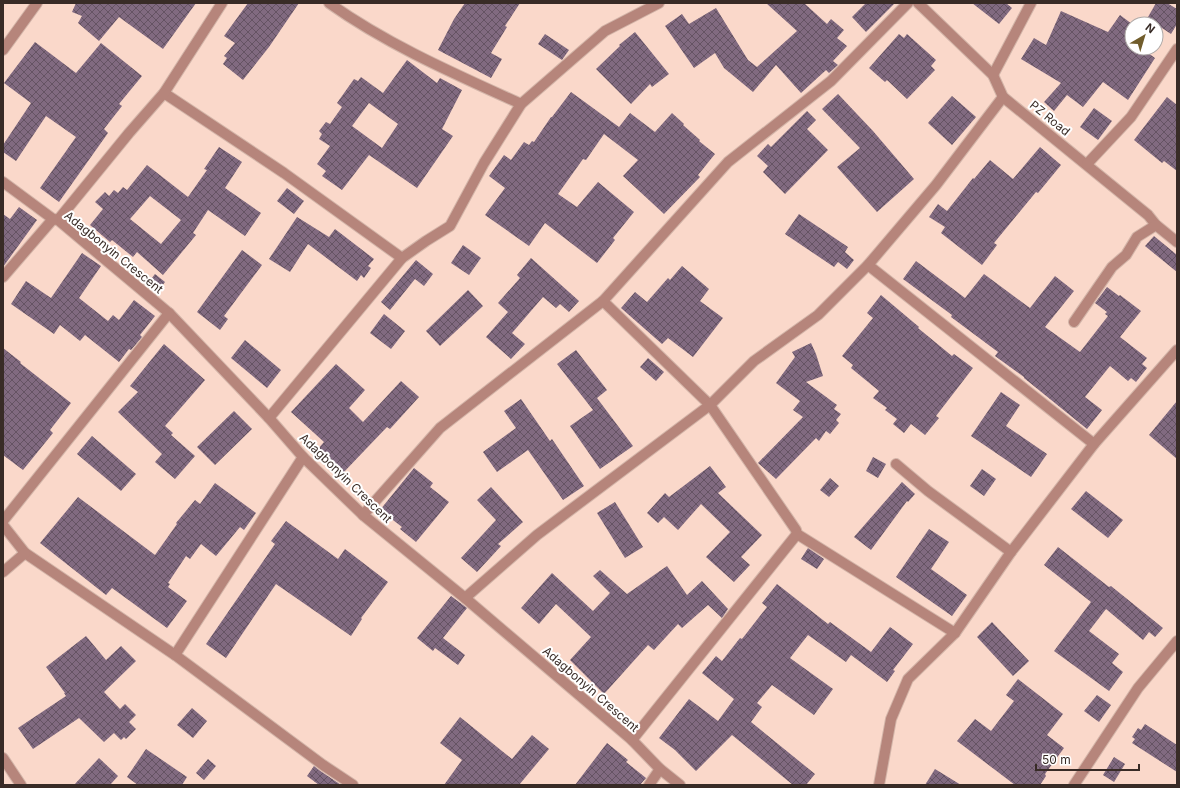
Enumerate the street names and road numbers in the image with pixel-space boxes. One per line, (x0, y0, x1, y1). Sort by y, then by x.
street label: PZ Road (1027, 97, 1073, 139)
street label: Adagbonyin Crescent (62, 208, 166, 296)
street label: Adagbonyin Crescent (297, 430, 395, 526)
street label: Adagbonyin Crescent (540, 643, 642, 735)

